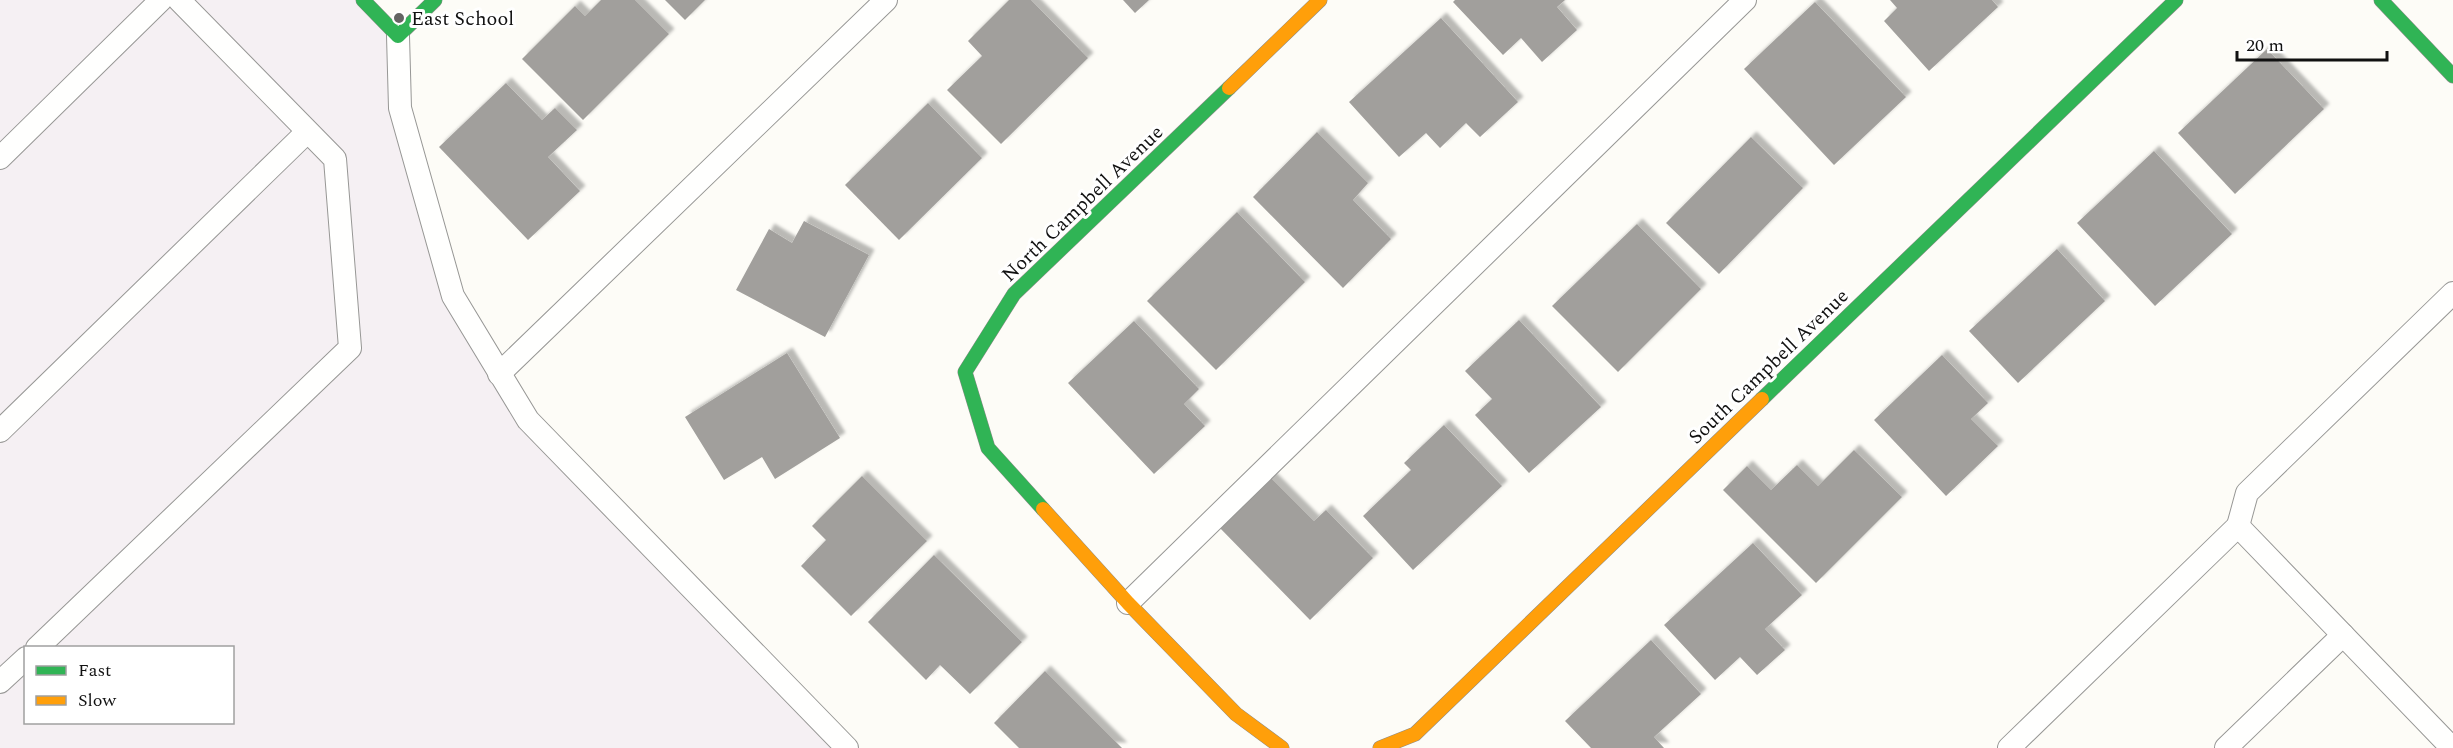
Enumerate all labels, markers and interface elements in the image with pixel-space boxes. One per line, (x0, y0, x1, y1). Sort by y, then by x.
place label: East School (411, 4, 514, 34)
marker: East School (392, 11, 406, 25)
scale bar (2237, 24, 2387, 62)
text: 20 m (2246, 32, 2284, 59)
street label: North Campbell Avenue (995, 118, 1170, 289)
street label: South Campbell Avenue (1682, 282, 1856, 452)
legend (24, 646, 234, 724)
text: Fast (78, 657, 111, 684)
text: Slow (78, 687, 117, 714)

